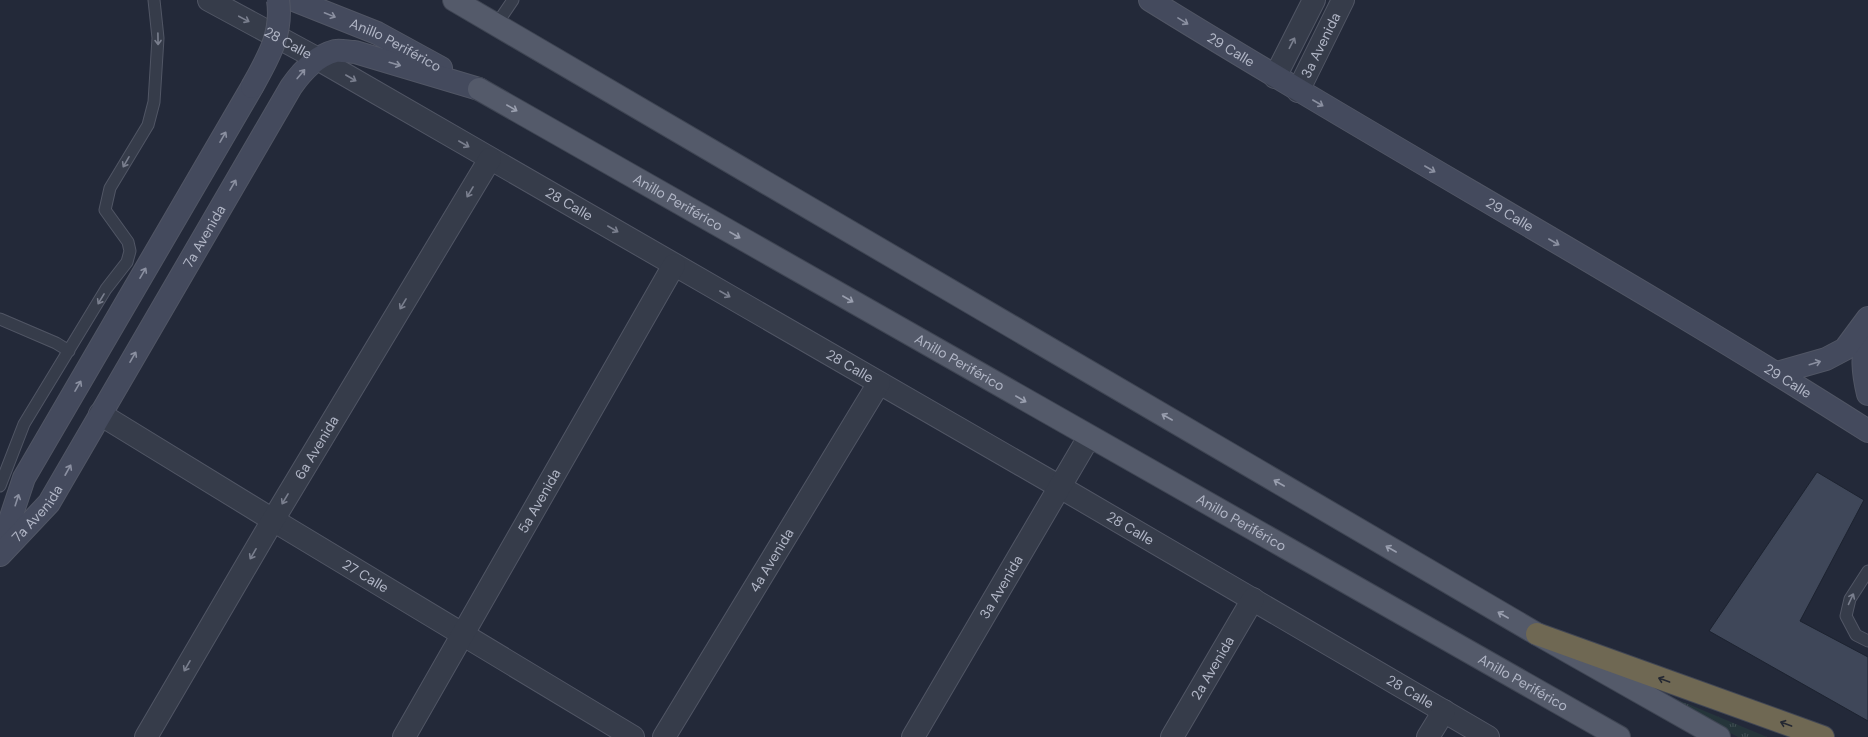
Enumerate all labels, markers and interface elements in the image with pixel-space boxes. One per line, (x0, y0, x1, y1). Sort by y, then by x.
street label: 3a Avenida (1297, 9, 1344, 81)
one-way arrow (324, 11, 336, 19)
street label: Anillo Periférico (347, 14, 444, 75)
one-way arrow (238, 15, 250, 23)
one-way arrow (1177, 17, 1189, 25)
street label: 28 Calle (261, 23, 315, 63)
street label: 29 Calle (1204, 28, 1258, 71)
one-way arrow (154, 32, 161, 45)
one-way arrow (1289, 37, 1296, 49)
one-way arrow (388, 61, 401, 68)
one-way arrow (296, 69, 305, 79)
one-way arrow (345, 75, 357, 83)
one-way arrow (1312, 99, 1324, 107)
one-way arrow (506, 105, 518, 113)
one-way arrow (220, 131, 228, 143)
one-way arrow (458, 140, 470, 148)
one-way arrow (121, 156, 129, 168)
one-way arrow (1424, 165, 1436, 173)
street label: Anillo Periférico (630, 169, 726, 235)
one-way arrow (230, 179, 238, 191)
street label: 28 Calle (542, 183, 596, 225)
one-way arrow (465, 186, 473, 198)
street label: 29 Calle (1483, 193, 1537, 236)
street label: 7a Avenida (179, 202, 229, 271)
one-way arrow (607, 226, 619, 234)
one-way arrow (729, 232, 741, 239)
one-way arrow (1548, 238, 1560, 246)
one-way arrow (140, 267, 148, 279)
one-way arrow (719, 291, 731, 299)
one-way arrow (96, 293, 104, 305)
one-way arrow (842, 296, 854, 304)
one-way arrow (398, 298, 406, 310)
street label: Anillo Periférico (912, 330, 1008, 395)
street label: 28 Calle (823, 345, 877, 387)
one-way arrow (129, 352, 137, 364)
street label: 29 Calle (1761, 359, 1815, 402)
one-way arrow (1808, 359, 1821, 366)
one-way arrow (74, 380, 82, 392)
one-way arrow (1015, 395, 1027, 403)
street label: 6a Avenida (290, 412, 343, 483)
one-way arrow (1161, 413, 1173, 421)
one-way arrow (64, 464, 72, 476)
street label: 5a Avenida (514, 465, 565, 536)
one-way arrow (1273, 479, 1285, 487)
street label: 7a Avenida (8, 482, 67, 546)
street label: Anillo Periférico (1193, 490, 1290, 555)
one-way arrow (281, 493, 289, 505)
one-way arrow (13, 494, 21, 506)
street label: 28 Calle (1103, 507, 1157, 549)
street label: 4a Avenida (745, 525, 798, 595)
one-way arrow (1385, 544, 1397, 552)
one-way arrow (249, 548, 257, 559)
street label: 3a Avenida (975, 552, 1027, 622)
street label: 27 Calle (339, 555, 392, 597)
one-way arrow (1848, 593, 1855, 605)
one-way arrow (1497, 610, 1509, 618)
street label: 2a Avenida (1187, 633, 1238, 703)
street label: Anillo Periférico (1475, 650, 1571, 715)
one-way arrow (183, 660, 191, 672)
street label: 28 Calle (1383, 671, 1437, 712)
one-way arrow (1658, 675, 1670, 683)
one-way arrow (1781, 719, 1793, 727)

